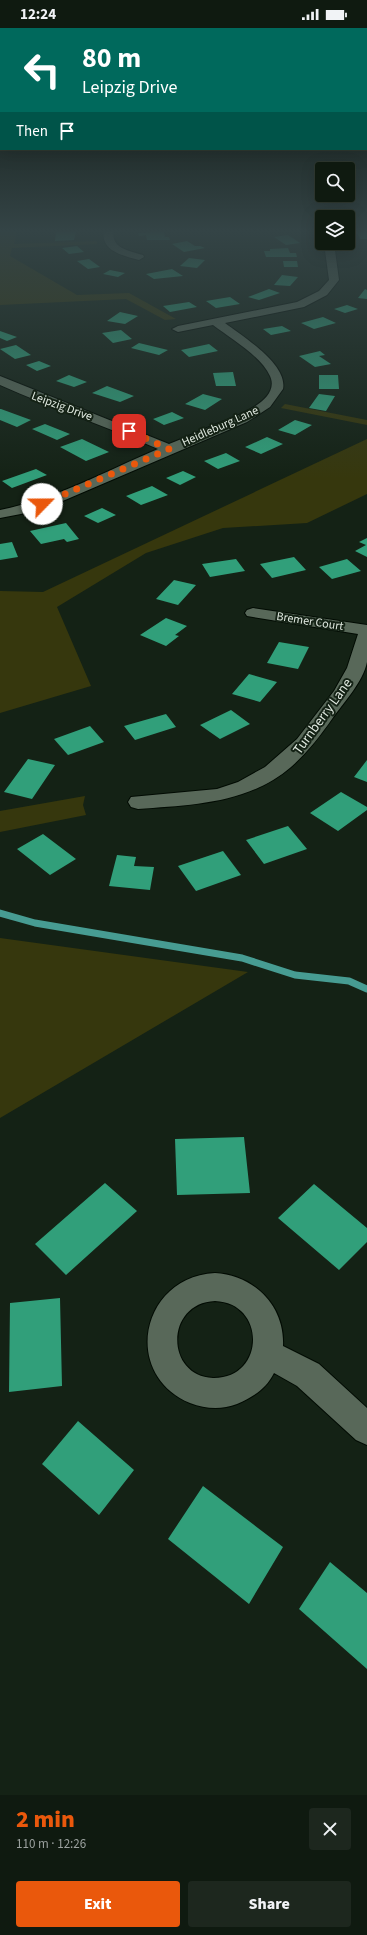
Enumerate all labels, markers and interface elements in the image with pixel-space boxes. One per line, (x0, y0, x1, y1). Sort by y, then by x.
text: 12:24 (20, 4, 56, 25)
text: 80 m (82, 38, 141, 78)
icon: left (16, 44, 68, 96)
text: Leipzig Drive (82, 75, 178, 100)
icon: arrive (56, 120, 78, 142)
text: Then (16, 121, 48, 142)
map controls (315, 162, 355, 250)
button: search (315, 162, 355, 202)
button: layers (315, 210, 355, 250)
street label: Leipzig Drive (29, 388, 95, 425)
street label: Heidleburg Lane (179, 402, 261, 451)
pin (112, 414, 146, 448)
icon: arrive (118, 420, 140, 442)
position arrow (21, 483, 63, 525)
street label: Bremer Court (275, 608, 345, 635)
street label: Turnberry Lane (288, 674, 357, 759)
text: 2 min (16, 1802, 75, 1837)
button: close (309, 1808, 351, 1850)
text: 110 m · 12:26 (16, 1835, 86, 1853)
button: Exit (16, 1881, 180, 1927)
button: Share (188, 1881, 351, 1927)

